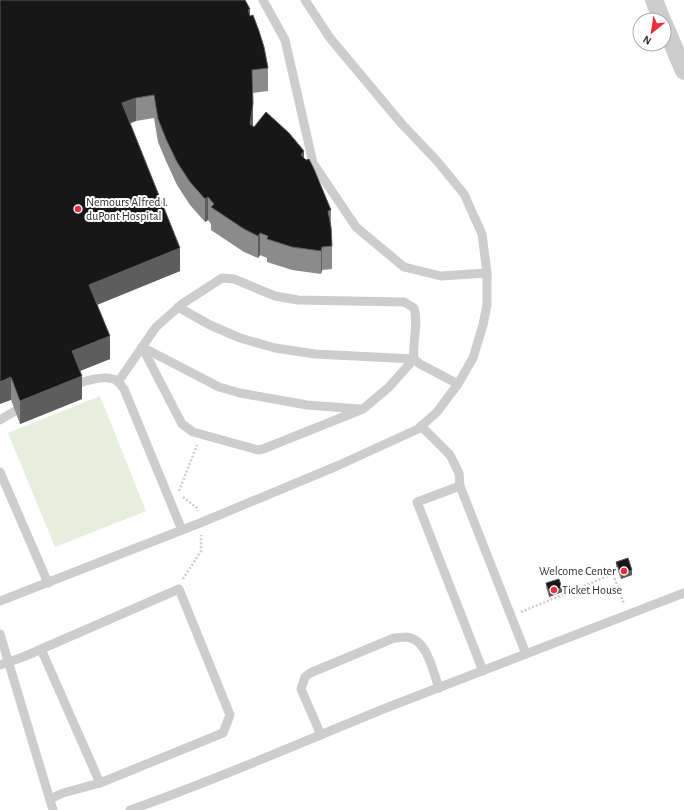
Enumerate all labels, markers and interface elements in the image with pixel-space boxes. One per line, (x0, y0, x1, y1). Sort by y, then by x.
north arrow (632, 12, 672, 52)
text: N (641, 34, 653, 47)
place label: Nemours Alfred I. duPont Hospital (86, 196, 168, 222)
marker: Nemours Alfred I. duPont Hospital (73, 204, 83, 214)
place label: Welcome Center (539, 565, 616, 577)
marker: Welcome Center (619, 566, 629, 576)
place label: Ticket House (562, 584, 622, 596)
marker: Ticket House (549, 585, 559, 595)

